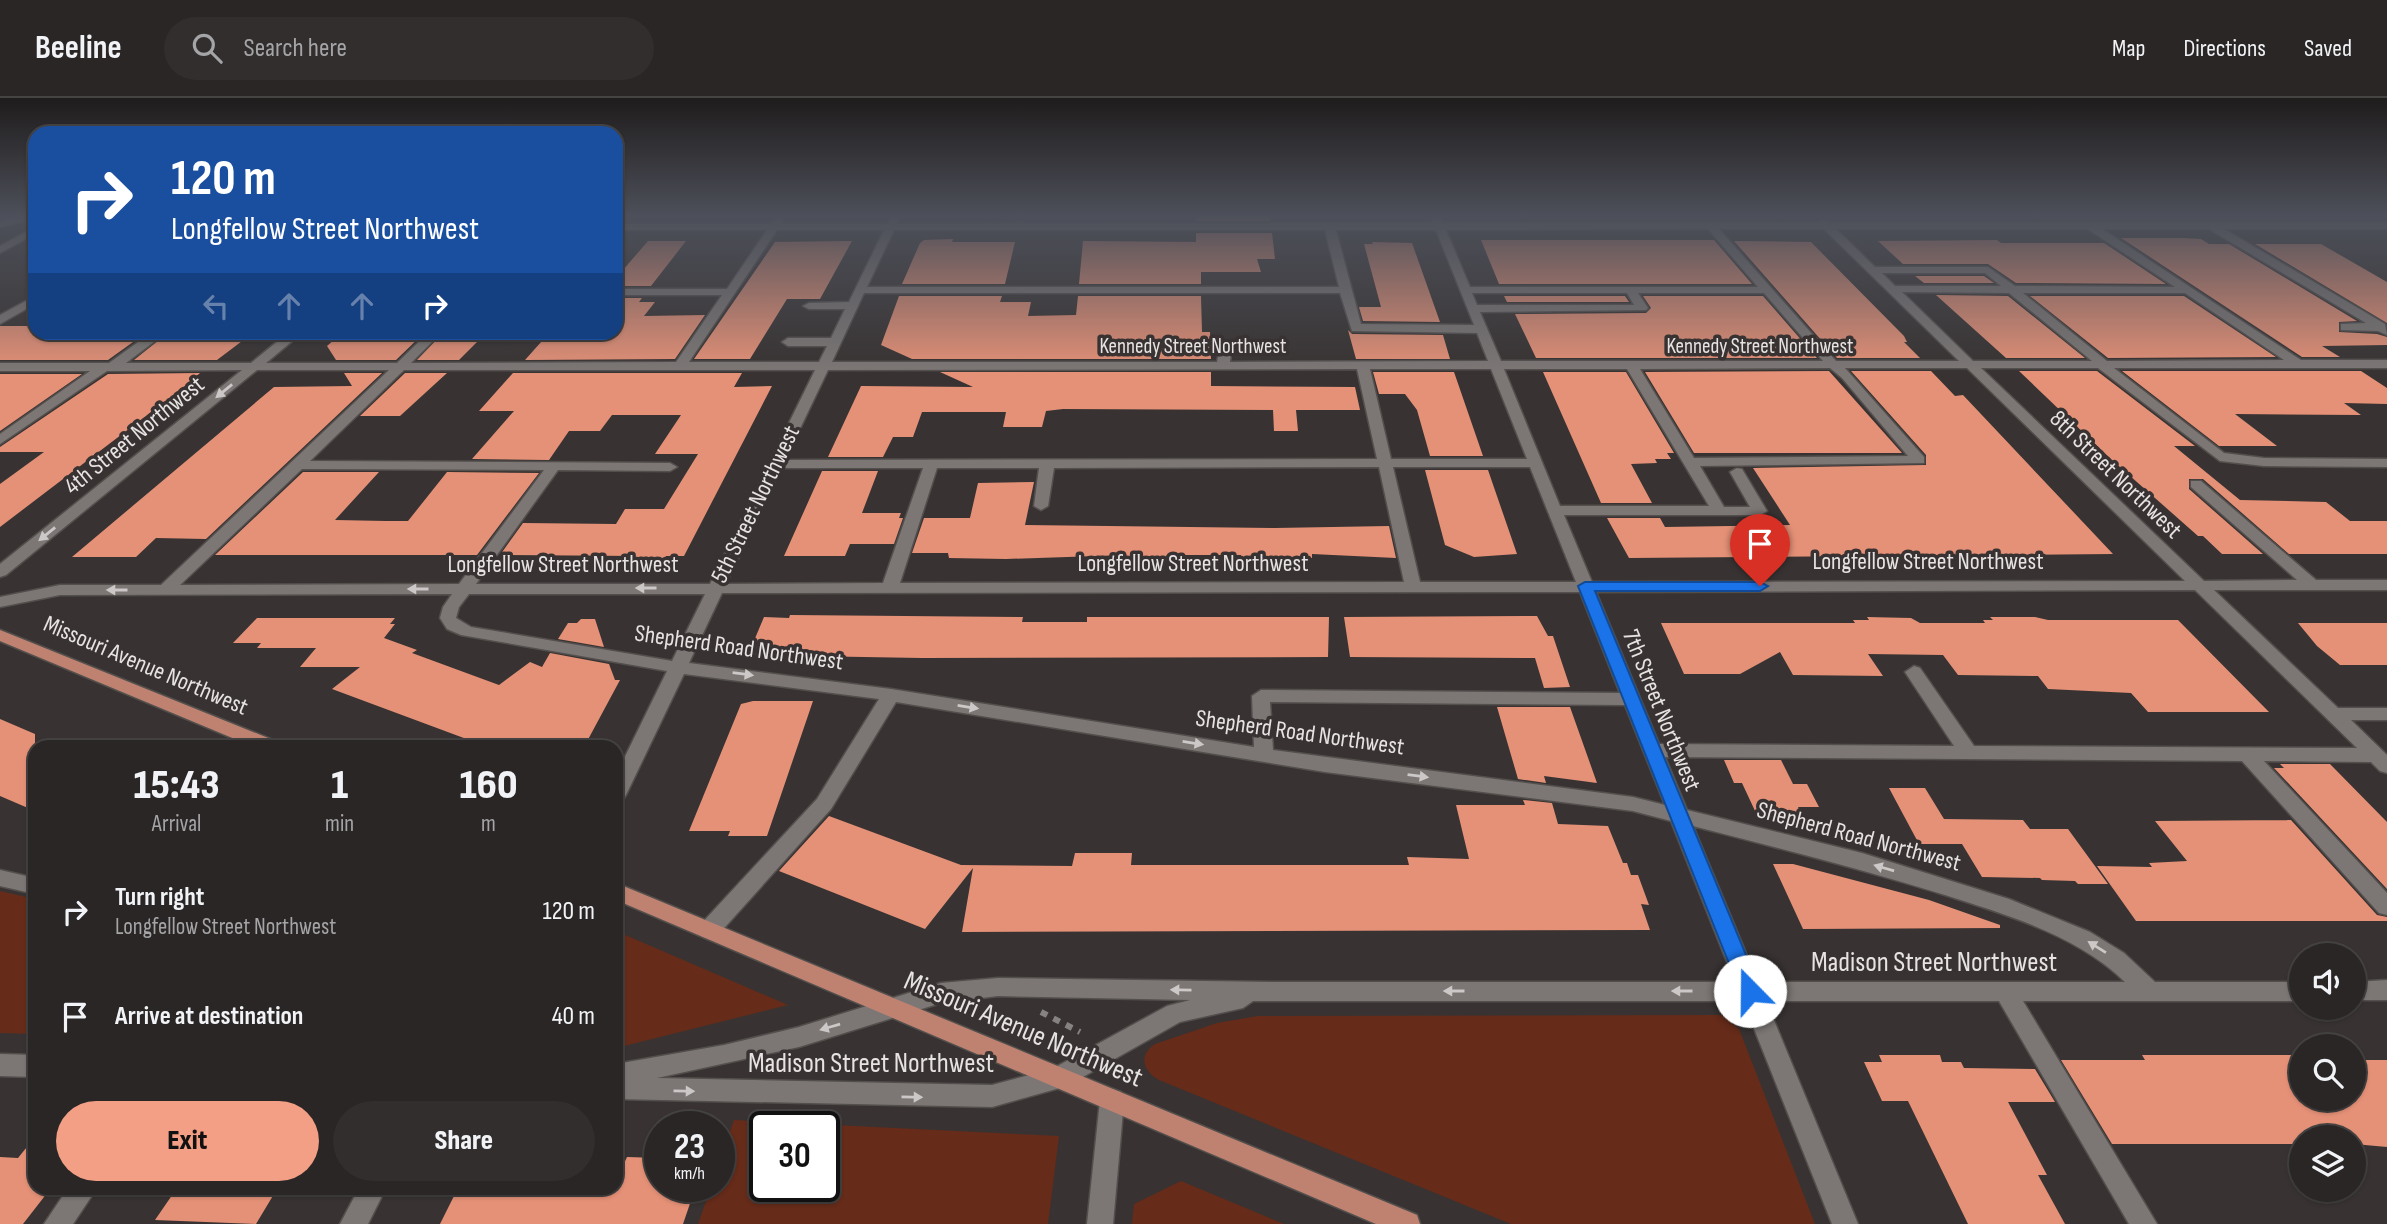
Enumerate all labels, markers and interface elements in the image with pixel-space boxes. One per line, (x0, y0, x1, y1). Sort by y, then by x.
search box (164, 17, 654, 80)
text: Beeline (35, 28, 122, 68)
icon: search (188, 29, 226, 67)
text: Search here (244, 33, 347, 64)
text: Map (2112, 34, 2145, 63)
text: Directions (2183, 34, 2266, 63)
text: Saved (2304, 34, 2352, 63)
text: 120 m (171, 150, 276, 209)
icon: right (56, 154, 147, 245)
text: Longfellow Street Northwest (171, 210, 479, 249)
icon: left (197, 287, 235, 325)
icon: ahead (270, 287, 308, 325)
icon: ahead (343, 287, 381, 325)
icon: right (416, 287, 454, 325)
street label: Kennedy Street Northwest (1099, 334, 1287, 359)
street label: Kennedy Street Northwest (1666, 334, 1854, 359)
street label: 4th Street Northwest (58, 370, 210, 501)
one-way arrow (216, 383, 234, 398)
street label: 8th Street Northwest (2044, 404, 2188, 545)
street label: 5th Street Northwest (705, 421, 806, 588)
pin (1730, 514, 1790, 586)
icon: arrive (1741, 525, 1779, 563)
one-way arrow (39, 526, 57, 541)
street label: Longfellow Street Northwest (1813, 547, 2043, 576)
street label: Longfellow Street Northwest (1078, 549, 1308, 578)
street label: Longfellow Street Northwest (448, 550, 678, 579)
one-way arrow (635, 582, 657, 594)
one-way arrow (407, 583, 429, 595)
one-way arrow (106, 584, 128, 595)
street label: Missouri Avenue Northwest (39, 609, 252, 722)
street label: Shepherd Road Northwest (633, 619, 845, 676)
street label: 7th Street Northwest (1616, 625, 1707, 795)
one-way arrow (732, 669, 754, 680)
one-way arrow (957, 702, 979, 713)
street label: Shepherd Road Northwest (1194, 704, 1406, 761)
one-way arrow (1182, 738, 1204, 749)
text: 15:43 (133, 760, 220, 811)
text: 1 (331, 760, 348, 811)
text: 160 (459, 760, 518, 811)
one-way arrow (1407, 771, 1429, 782)
street label: Shepherd Road Northwest (1754, 795, 1964, 878)
text: Arrival (152, 810, 201, 838)
text: min (325, 810, 354, 838)
text: m (481, 810, 496, 838)
one-way arrow (1873, 862, 1894, 872)
text: Turn right (115, 882, 204, 913)
icon: right (56, 893, 94, 931)
text: 120 m (542, 896, 595, 927)
text: Longfellow Street Northwest (115, 913, 336, 941)
one-way arrow (2087, 941, 2106, 954)
map controls (2289, 943, 2366, 1202)
button: sound (2289, 943, 2366, 1020)
street label: Madison Street Northwest (1811, 946, 2057, 979)
position arrow (1713, 954, 1787, 1028)
street label: Missouri Avenue Northwest (899, 964, 1148, 1095)
one-way arrow (1169, 984, 1191, 996)
one-way arrow (1443, 985, 1465, 997)
one-way arrow (1671, 985, 1693, 997)
icon: arrive (56, 998, 94, 1036)
text: Arrive at destination (115, 1001, 303, 1032)
text: 40 m (552, 1001, 595, 1032)
one-way arrow (820, 1023, 841, 1033)
button: search (2289, 1034, 2366, 1111)
street label: Madison Street Northwest (748, 1047, 994, 1080)
one-way arrow (673, 1085, 695, 1097)
one-way arrow (901, 1091, 923, 1102)
button: Exit (56, 1101, 319, 1181)
button: Share (333, 1101, 595, 1181)
speed limit sign: 30 (749, 1111, 840, 1202)
button: layers (2289, 1125, 2366, 1202)
text: 23 (674, 1126, 705, 1169)
text: km/h (674, 1163, 705, 1184)

